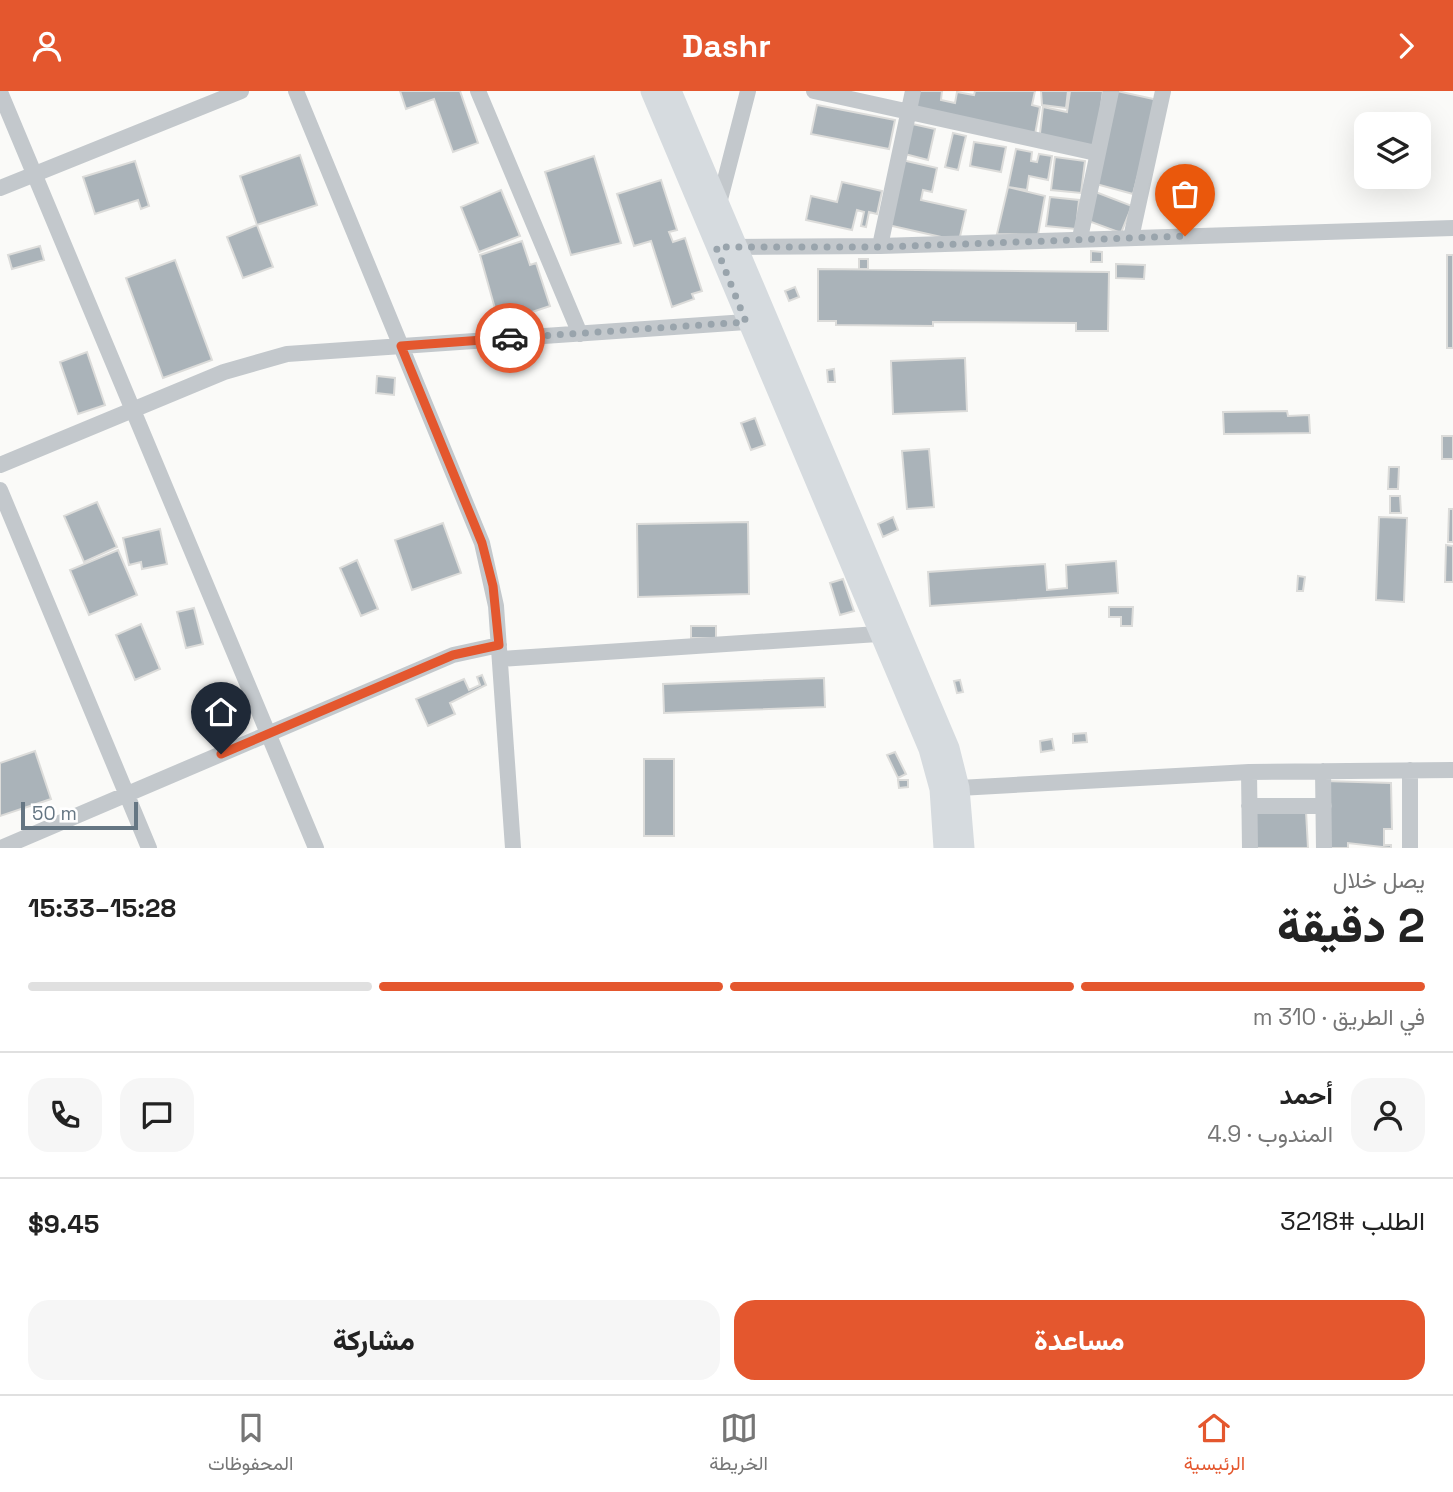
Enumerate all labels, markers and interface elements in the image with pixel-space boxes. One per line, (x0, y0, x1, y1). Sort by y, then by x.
text: Dashr (682, 26, 771, 66)
icon: person (28, 27, 66, 65)
icon: forward (1387, 27, 1425, 65)
map controls (1354, 112, 1431, 189)
button: layers (1354, 112, 1431, 189)
pin (1155, 164, 1215, 236)
icon: bag (1166, 175, 1204, 213)
courier (475, 303, 545, 373)
icon: car (491, 319, 529, 357)
pin (191, 682, 251, 754)
icon: home (202, 693, 240, 731)
scale bar (21, 799, 138, 831)
text: 50 m (32, 801, 77, 826)
text: يصل خلال (1333, 865, 1425, 895)
text: 15:28–15:33 (28, 891, 176, 925)
text: 2 دقيقة (1277, 897, 1425, 955)
text: في الطريق · 310 m (1253, 1002, 1425, 1032)
button: phone (28, 1078, 102, 1152)
button: chat (120, 1078, 194, 1152)
text: أحمد (1280, 1078, 1333, 1112)
button: person (1351, 1078, 1425, 1152)
text: المندوب · 4.9 (1207, 1119, 1333, 1149)
text: الطلب #3218 (1280, 1204, 1425, 1238)
text: $9.45 (28, 1207, 99, 1241)
button: مشاركة (28, 1300, 720, 1380)
button: مساعدة (734, 1300, 1425, 1380)
tab: المحفوظات (208, 1409, 293, 1480)
tab: الخريطة (709, 1409, 768, 1480)
tab: الرئيسية (1184, 1409, 1245, 1480)

